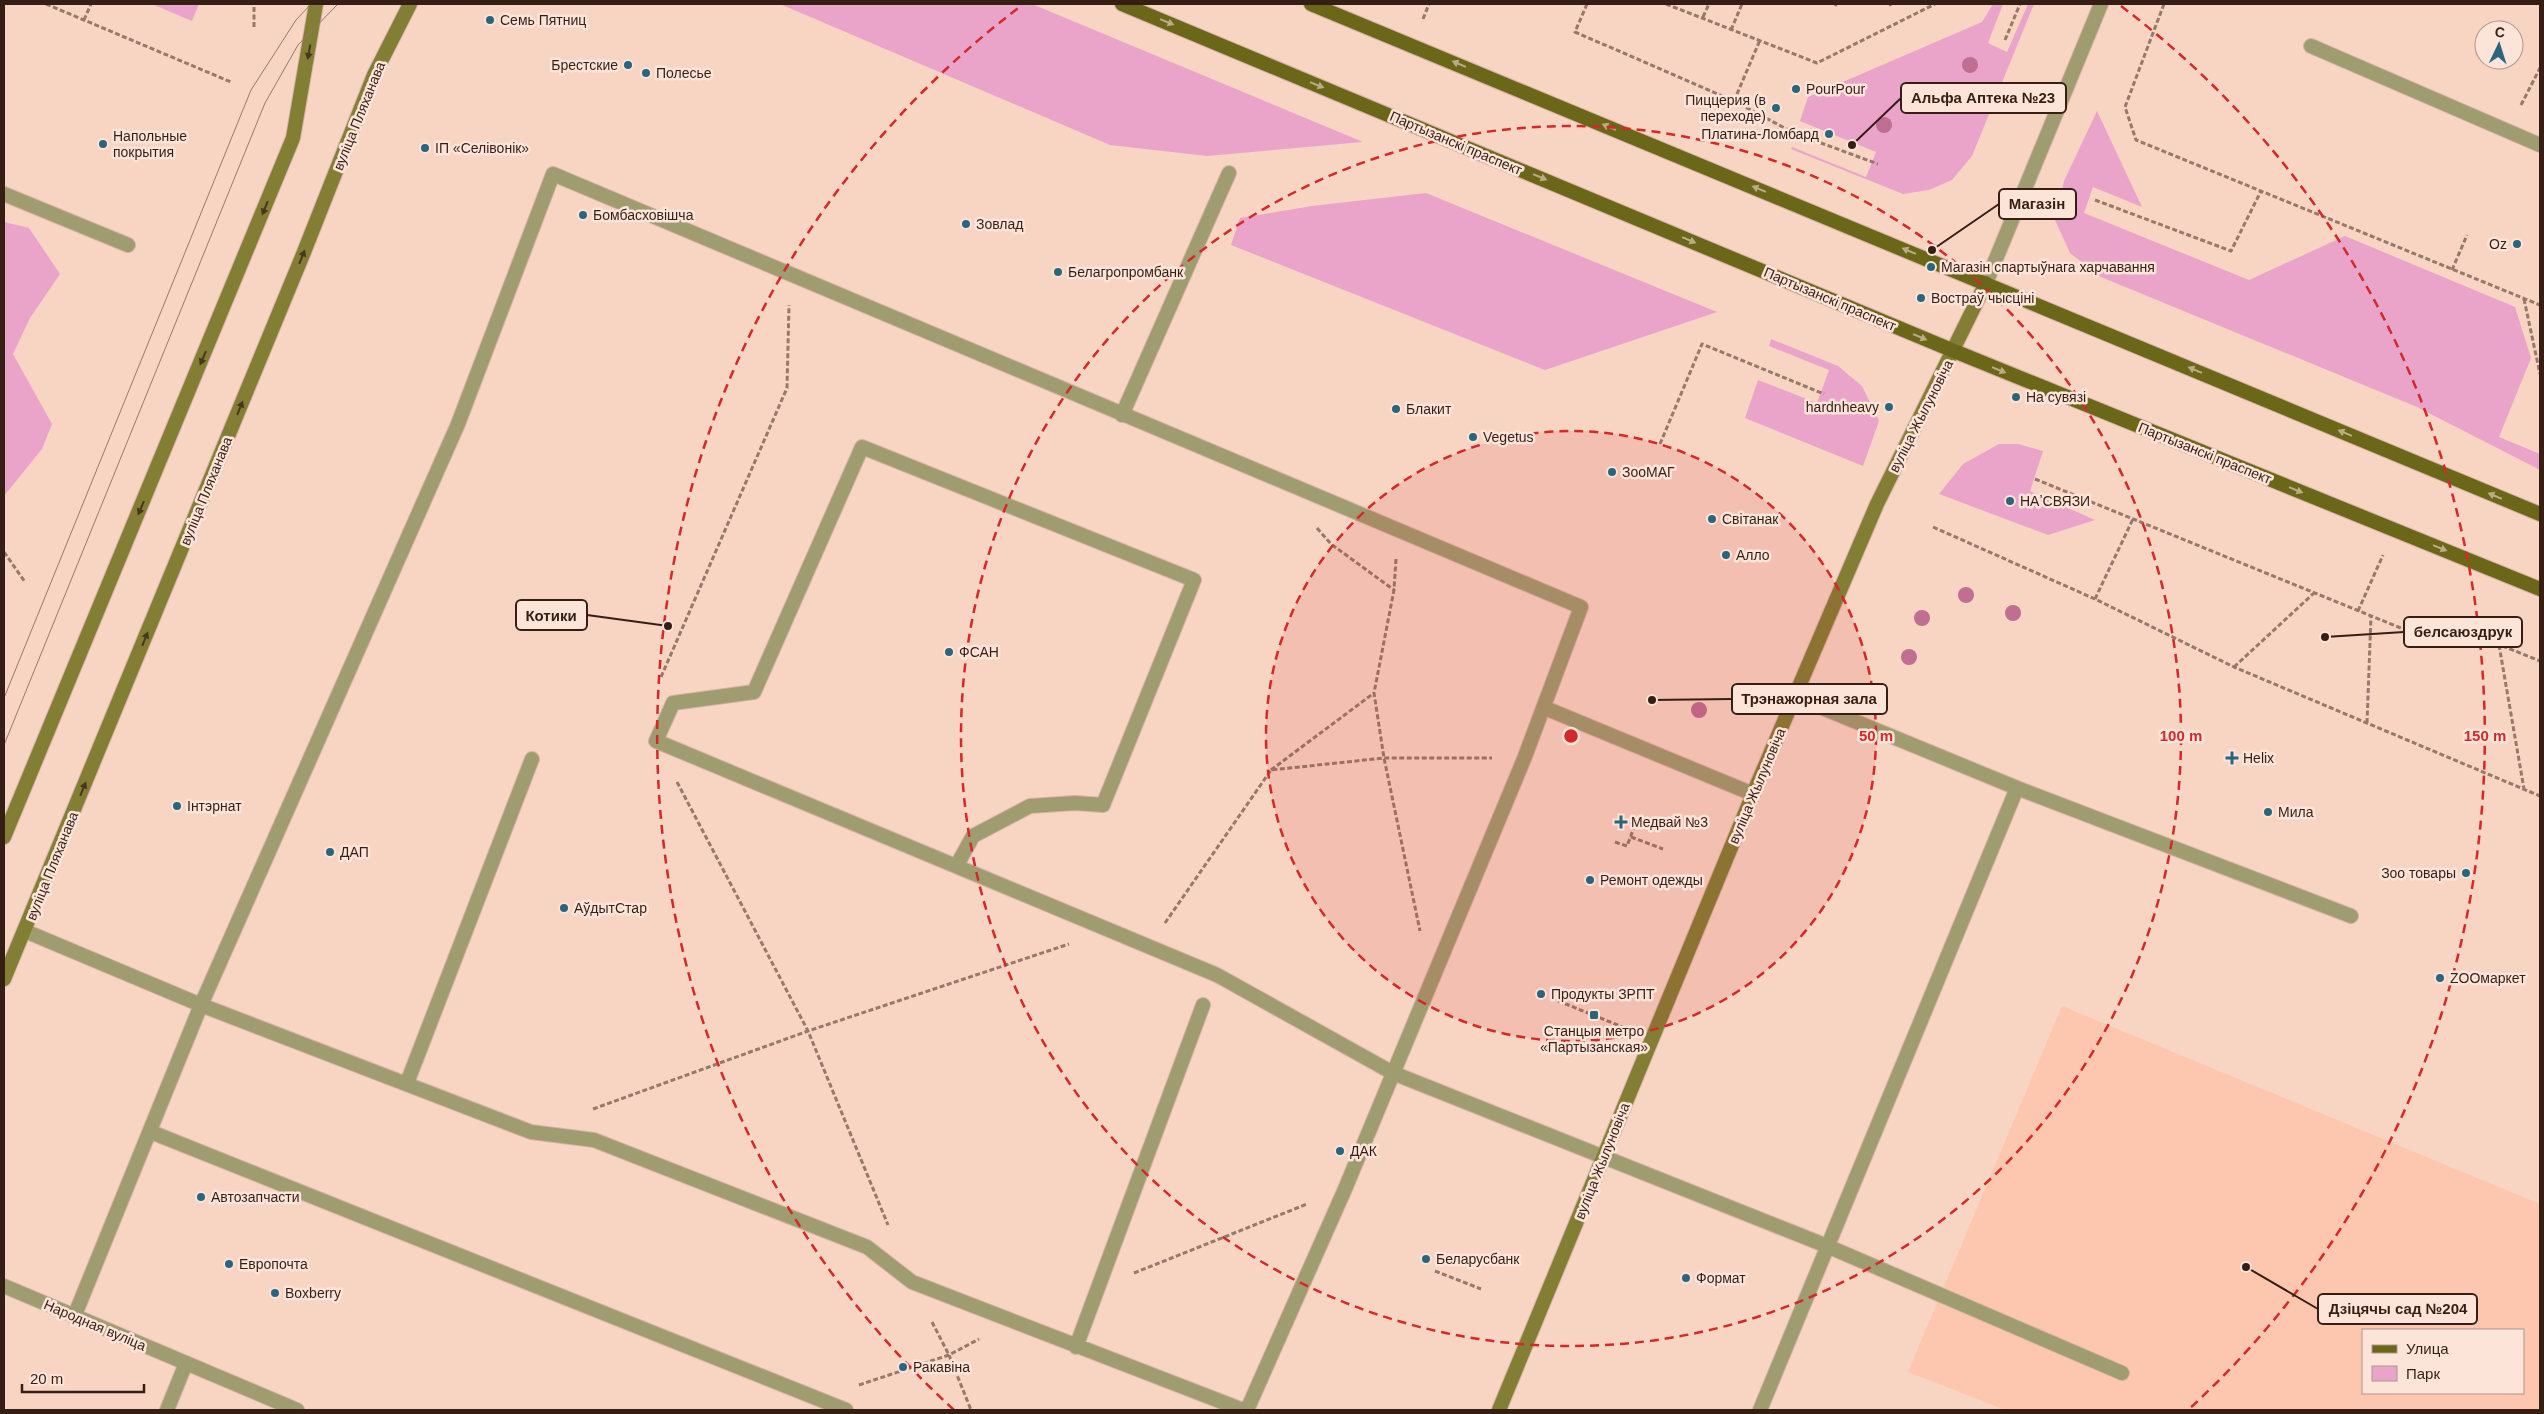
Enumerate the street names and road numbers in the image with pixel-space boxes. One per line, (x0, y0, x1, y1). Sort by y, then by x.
street label: вуліца Пляханава (330, 59, 388, 173)
street label: Партызанскі праспект (1387, 108, 1525, 178)
street label: Партызанскі праспект (1761, 264, 1899, 334)
street label: вуліца Жылуновіча (1886, 357, 1956, 475)
street label: Партызанскі праспект (2136, 419, 2274, 487)
street label: вуліца Пляханава (177, 434, 235, 548)
street label: вуліца Жылуновіча (1725, 726, 1789, 846)
street label: вуліца Пляханава (23, 809, 81, 923)
street label: вуліца Жылуновіча (1571, 1100, 1633, 1222)
street label: Народная вуліца (42, 1296, 149, 1354)

